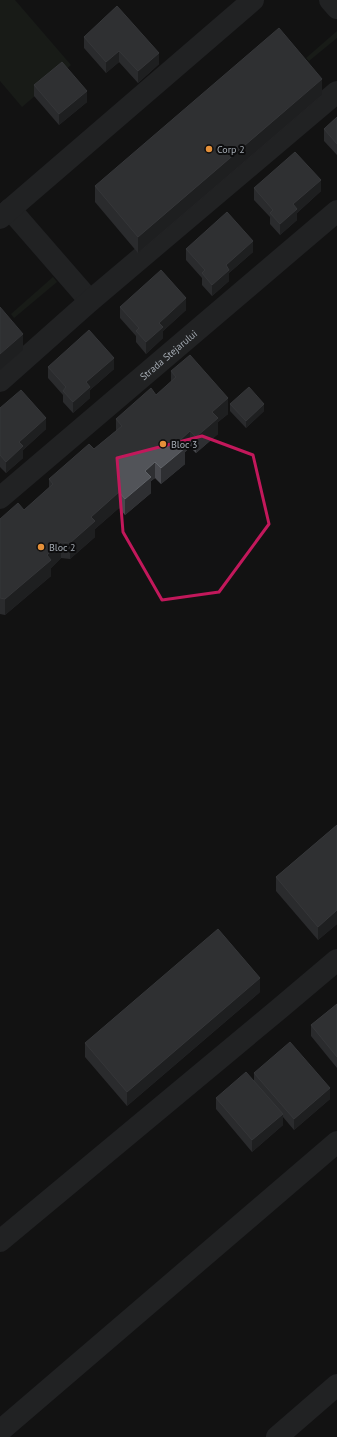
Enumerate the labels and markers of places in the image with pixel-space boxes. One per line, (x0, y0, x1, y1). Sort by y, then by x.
place label: Corp 2 (217, 143, 245, 156)
marker: Corp 2 (204, 144, 214, 154)
place label: Bloc 3 (171, 438, 198, 451)
marker: Bloc 3 (158, 439, 168, 449)
place label: Bloc 2 (49, 541, 76, 554)
marker: Bloc 2 (36, 542, 46, 552)

